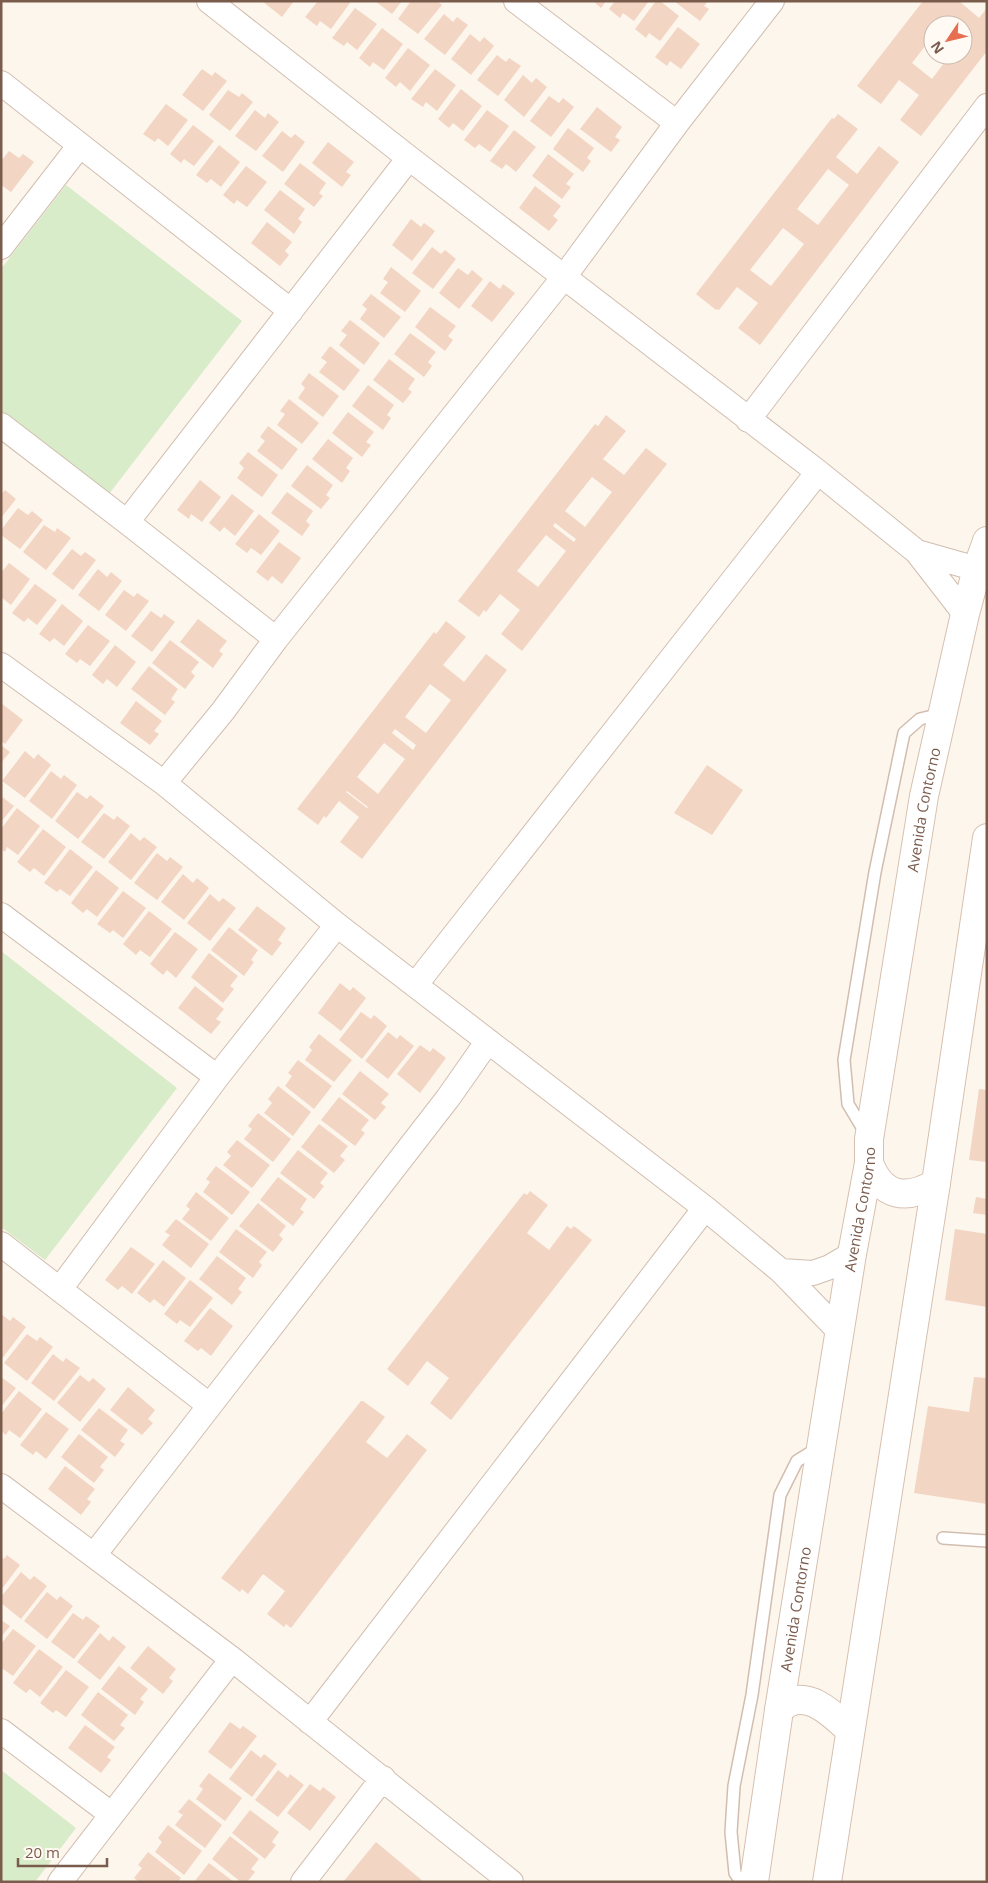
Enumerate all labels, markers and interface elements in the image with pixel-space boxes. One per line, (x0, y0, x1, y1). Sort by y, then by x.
north arrow (923, 15, 973, 65)
text: N (926, 38, 948, 58)
street label: Avenida Contorno (902, 745, 945, 873)
street label: Avenida Contorno (839, 1147, 879, 1273)
street label: Avenida Contorno (775, 1545, 815, 1673)
scale bar (18, 1836, 106, 1868)
text: 20 m (25, 1842, 60, 1862)

